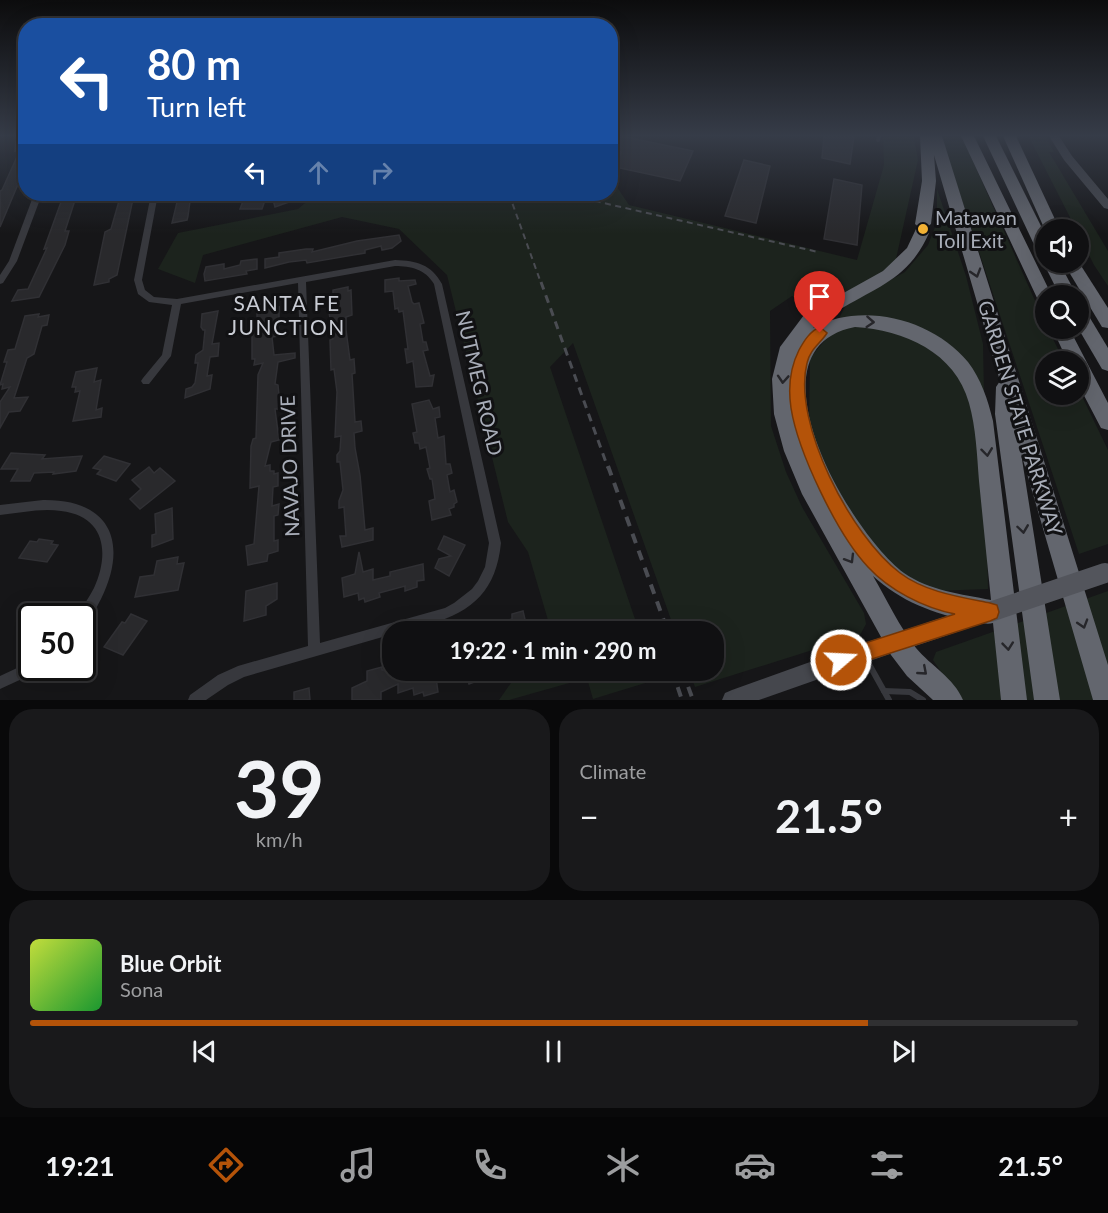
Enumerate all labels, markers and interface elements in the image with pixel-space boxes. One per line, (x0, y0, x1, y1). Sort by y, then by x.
text: 80 m (147, 39, 241, 89)
icon: left (48, 42, 126, 120)
text: Turn left (147, 90, 246, 123)
icon: left (239, 156, 272, 189)
icon: ahead (302, 156, 335, 189)
icon: right (365, 156, 398, 189)
place label: Matawan Toll Exit (935, 205, 1017, 252)
map controls (1035, 219, 1089, 405)
button: sound (1035, 219, 1089, 273)
marker: Matawan Toll Exit (916, 222, 930, 236)
one-way arrow (969, 267, 981, 278)
pin (794, 271, 845, 333)
icon: arrive (803, 280, 836, 313)
button: search (1035, 285, 1089, 339)
district label: SANTA FE JUNCTION (228, 290, 346, 339)
street label: GARDEN STATE PARKWAY (974, 297, 1068, 539)
street label: NUTMEG ROAD (452, 308, 508, 458)
one-way arrow (865, 315, 874, 328)
button: layers (1035, 351, 1089, 405)
one-way arrow (776, 375, 789, 384)
street label: NAVAJO DRIVE (275, 395, 303, 537)
one-way arrow (980, 448, 993, 457)
one-way arrow (1017, 524, 1029, 533)
one-way arrow (842, 553, 854, 563)
speed limit sign: 50 (18, 603, 96, 681)
one-way arrow (1076, 618, 1088, 629)
position arrow (809, 628, 873, 692)
text: 19:22 · 1 min · 290 m (450, 637, 656, 664)
one-way arrow (1001, 641, 1014, 650)
one-way arrow (916, 664, 927, 675)
text: 39 (234, 741, 324, 835)
text: Climate (580, 759, 646, 783)
text: 21.5° (775, 789, 883, 843)
text: − (580, 796, 599, 836)
text: + (1059, 796, 1078, 836)
text: km/h (256, 827, 303, 851)
text: Blue Orbit (120, 950, 221, 977)
text: Sona (120, 977, 163, 1001)
icon: previous (188, 1035, 221, 1068)
icon: pause (537, 1035, 570, 1068)
icon: next (887, 1035, 920, 1068)
icon: directions (205, 1144, 247, 1186)
icon: music (337, 1144, 379, 1186)
icon: phone (469, 1144, 511, 1186)
icon: climate (602, 1144, 644, 1186)
icon: car (734, 1144, 776, 1186)
icon: filters (866, 1144, 908, 1186)
text: 19:21 (45, 1149, 115, 1182)
text: 21.5° (998, 1149, 1063, 1182)

